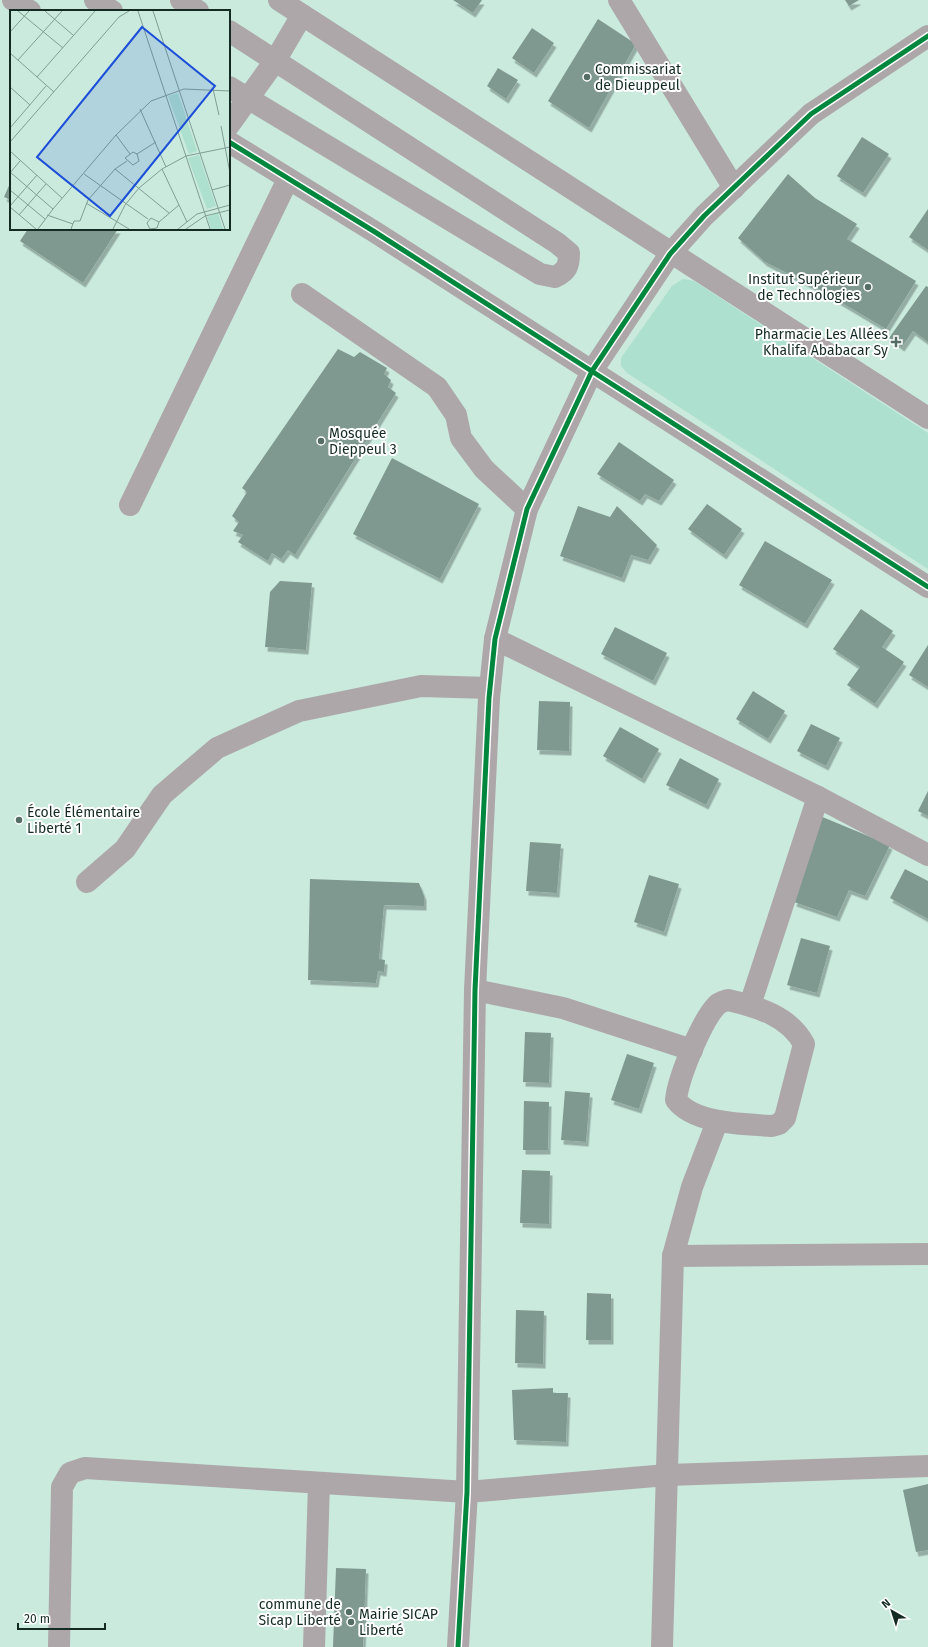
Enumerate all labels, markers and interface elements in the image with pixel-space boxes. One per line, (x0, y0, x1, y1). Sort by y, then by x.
inset map (10, 10, 230, 230)
place label: Commissariat de Dieuppeul (595, 61, 682, 94)
marker: Commissariat de Dieuppeul (582, 72, 592, 82)
place label: Institut Supérieur de Technologies (748, 271, 861, 304)
marker: Institut Supérieur de Technologies (863, 282, 873, 292)
place label: Pharmacie Les Allées Khalifa Ababacar Sy (755, 326, 888, 359)
marker: Pharmacie Les Allées Khalifa Ababacar Sy (891, 337, 901, 347)
place label: Mosquée Dieppeul 3 (329, 425, 397, 458)
marker: Mosquée Dieppeul 3 (316, 436, 326, 446)
place label: École Élémentaire Liberté 1 (27, 803, 140, 837)
marker: École Élémentaire Liberté 1 (14, 815, 24, 825)
north arrow (872, 1591, 912, 1631)
place label: commune de Sicap Liberté (258, 1596, 341, 1629)
text: N (879, 1596, 893, 1611)
scale bar (18, 1605, 105, 1631)
place label: Mairie SICAP Liberté (359, 1606, 438, 1639)
marker: commune de Sicap Liberté (344, 1607, 354, 1617)
text: 20 m (24, 1612, 50, 1626)
marker: Mairie SICAP Liberté (346, 1617, 356, 1627)

